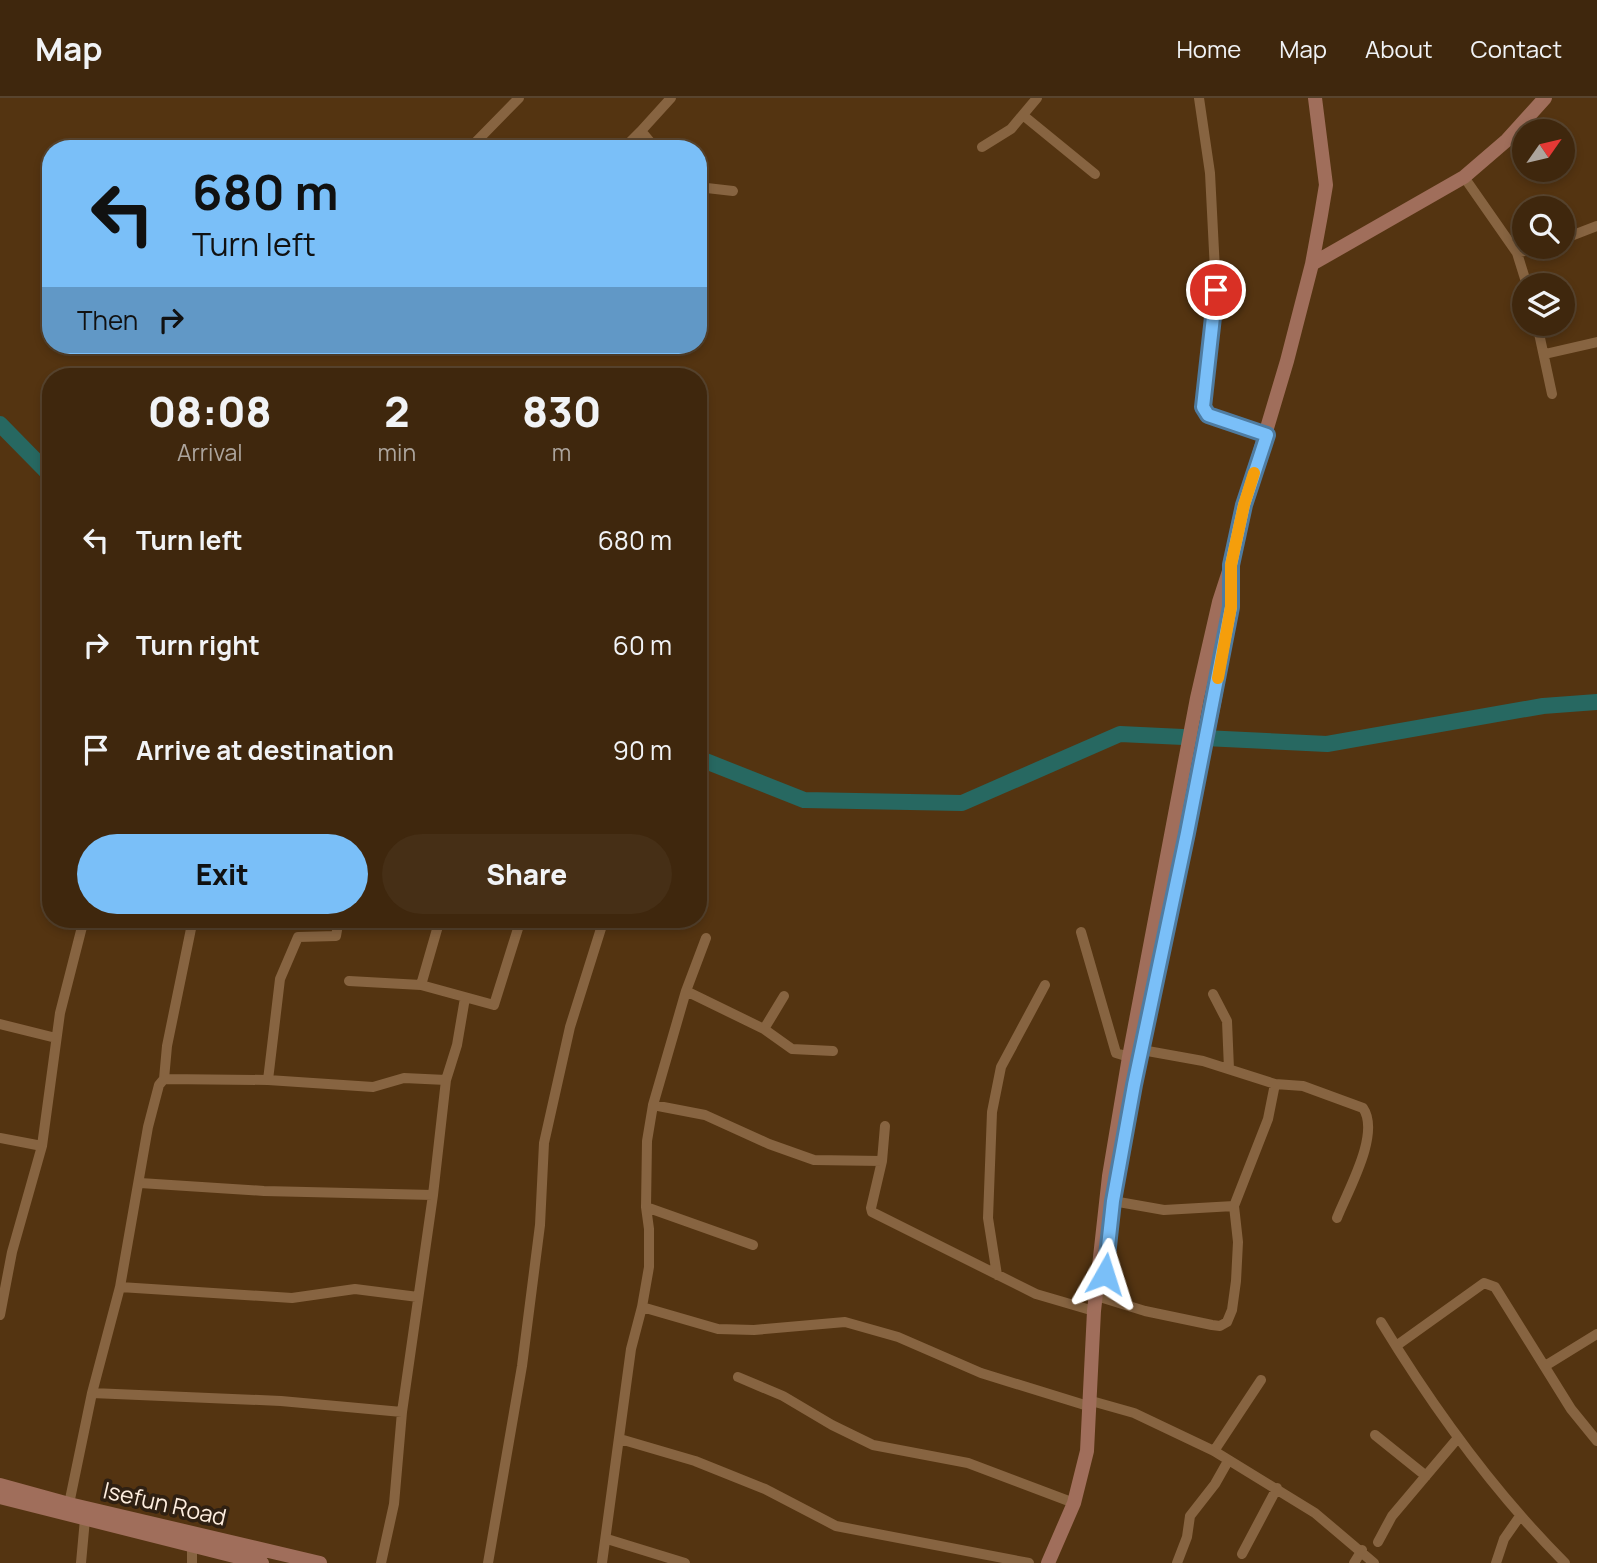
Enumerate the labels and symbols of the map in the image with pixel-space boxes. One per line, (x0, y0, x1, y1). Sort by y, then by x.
north arrow (1512, 119, 1575, 182)
pin (1186, 260, 1246, 320)
position arrow (1068, 1237, 1142, 1311)
street label: Isefun Road (100, 1473, 230, 1533)

